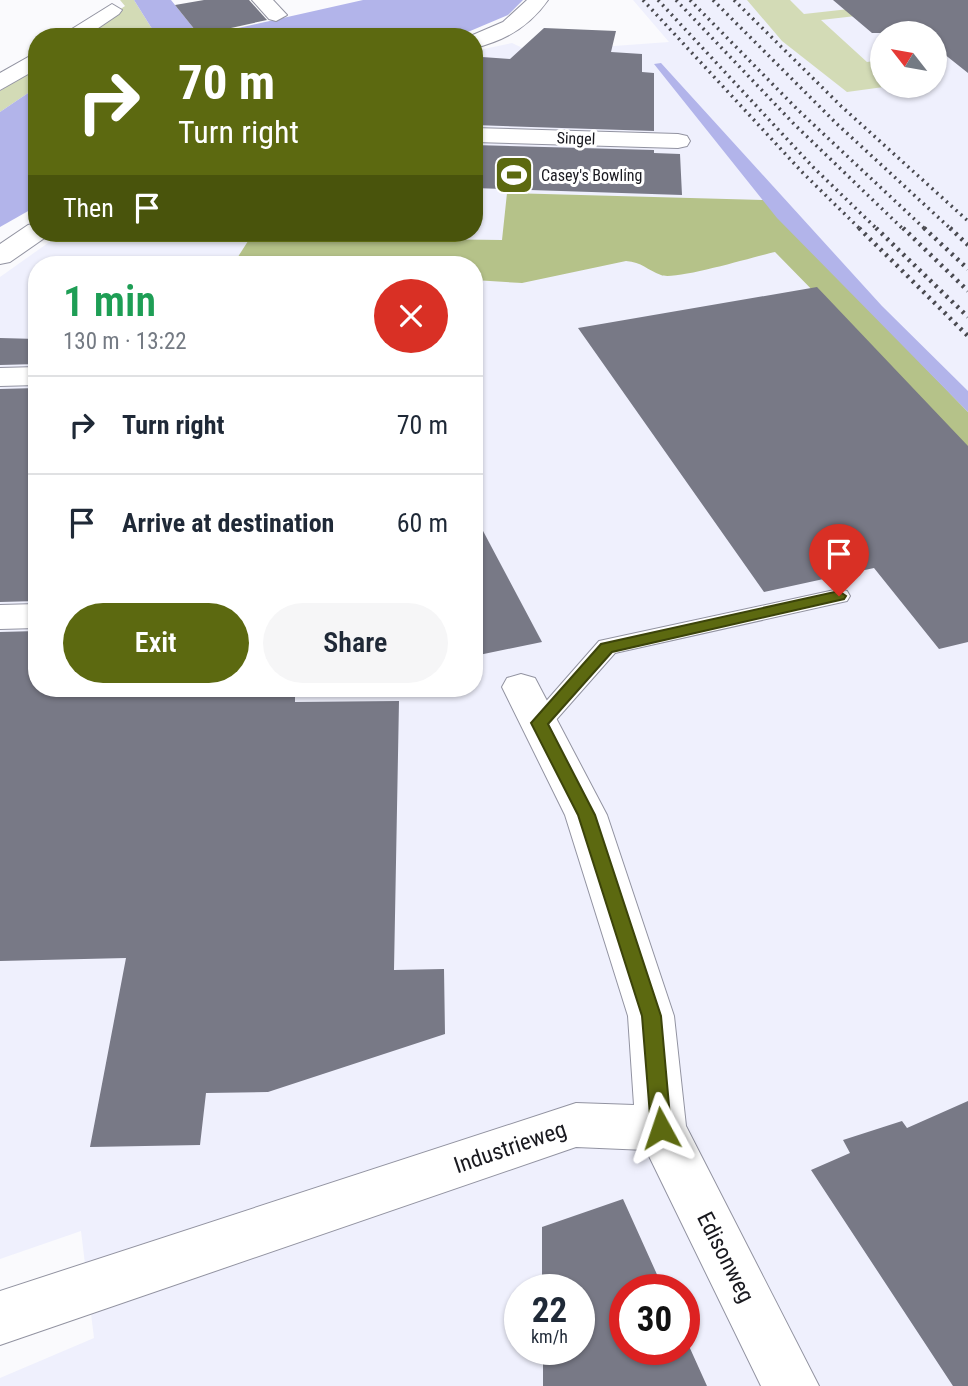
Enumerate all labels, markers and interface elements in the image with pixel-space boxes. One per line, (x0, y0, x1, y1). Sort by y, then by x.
north arrow (870, 21, 947, 98)
map controls (870, 21, 947, 98)
text: 70 m (178, 54, 275, 111)
icon: right (63, 56, 154, 147)
text: Turn right (178, 113, 299, 151)
street label: Singel (556, 128, 596, 149)
sports icon: Casey's Bowling (493, 154, 535, 196)
place label: Casey's Bowling (541, 166, 643, 185)
icon: arrive (128, 189, 166, 227)
text: Then (63, 193, 114, 223)
text: 1 min (63, 277, 156, 326)
button: close (374, 279, 448, 353)
text: 130 m · 13:22 (63, 328, 187, 355)
icon: right (63, 406, 101, 444)
text: Turn right (122, 410, 224, 440)
text: 70 m (397, 410, 448, 440)
icon: arrive (63, 504, 101, 542)
text: Arrive at destination (122, 508, 334, 538)
text: 60 m (397, 508, 448, 538)
pin (809, 524, 869, 596)
icon: arrive (820, 535, 858, 573)
button: Exit (63, 603, 249, 683)
button: Share (263, 603, 448, 683)
position arrow (624, 1091, 698, 1165)
street label: Industrieweg (451, 1116, 570, 1179)
street label: Edisonweg (691, 1207, 760, 1307)
speed limit sign: 30 (609, 1274, 700, 1365)
text: 22 (532, 1290, 567, 1331)
text: km/h (531, 1326, 568, 1347)

